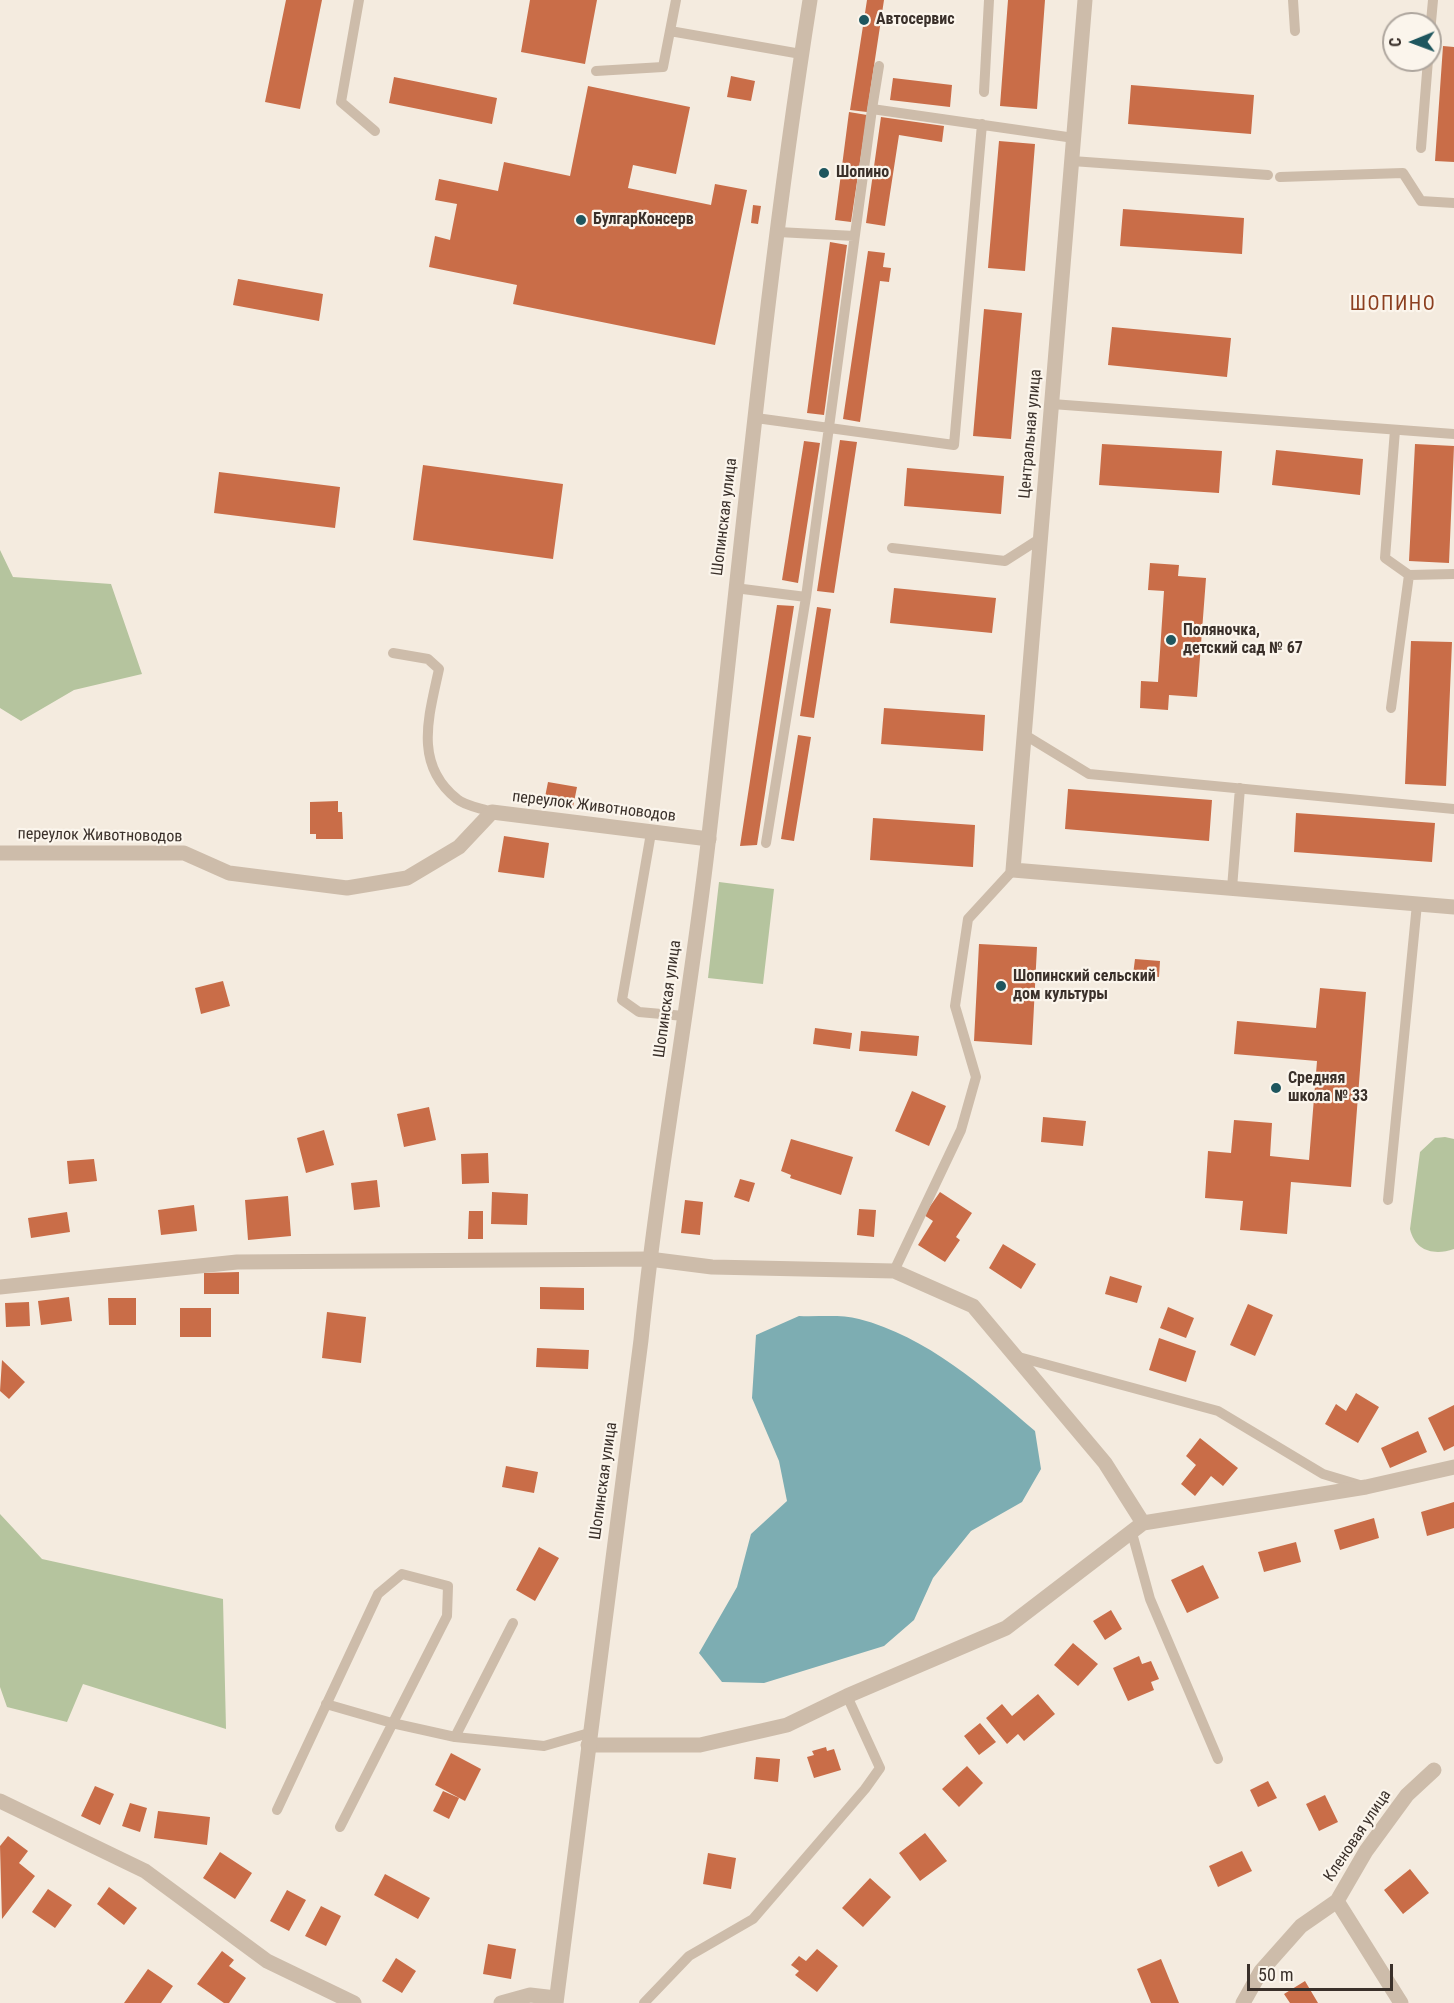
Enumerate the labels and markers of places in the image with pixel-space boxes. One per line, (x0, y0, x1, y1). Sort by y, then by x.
place label: Автосервис (876, 10, 955, 30)
marker: Автосервис (857, 13, 871, 27)
place label: Шопино (836, 163, 889, 183)
marker: Шопино (817, 166, 831, 180)
place label: БулгарКонсерв (593, 210, 694, 230)
marker: БулгарКонсерв (574, 213, 588, 227)
place label: Поляночка, детский сад № 67 (1183, 621, 1303, 659)
marker: Поляночка, детский сад № 67 (1164, 633, 1178, 647)
place label: Шопинский сельский дом культуры (1013, 967, 1156, 1005)
marker: Шопинский сельский дом культуры (994, 979, 1008, 993)
place label: Средняя школа № 33 (1288, 1069, 1368, 1107)
marker: Средняя школа № 33 (1269, 1081, 1283, 1095)

